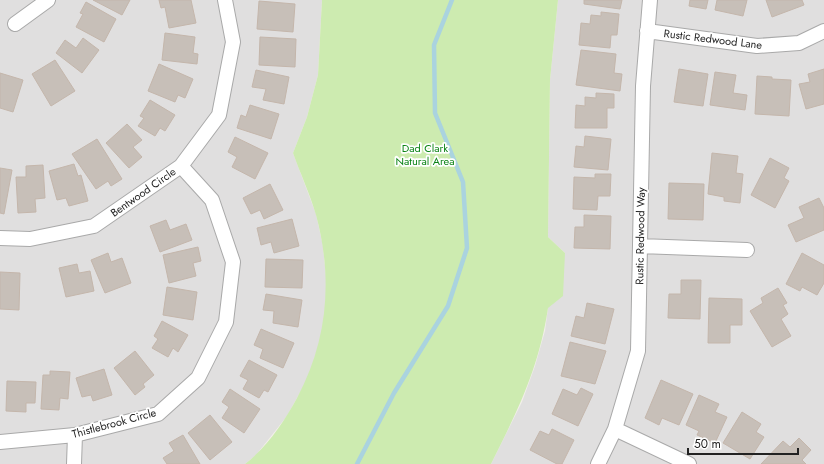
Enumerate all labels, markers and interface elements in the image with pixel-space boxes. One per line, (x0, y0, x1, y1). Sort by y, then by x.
street label: Rustic Redwood Lane (663, 25, 763, 53)
park label: Dad Clark Natural Area (396, 140, 454, 169)
street label: Bentwood Circle (107, 163, 179, 221)
street label: Rustic Redwood Way (631, 187, 649, 285)
street label: Thistlebrook Circle (70, 404, 158, 442)
scale bar (688, 430, 798, 456)
text: 50 m (694, 435, 721, 453)

